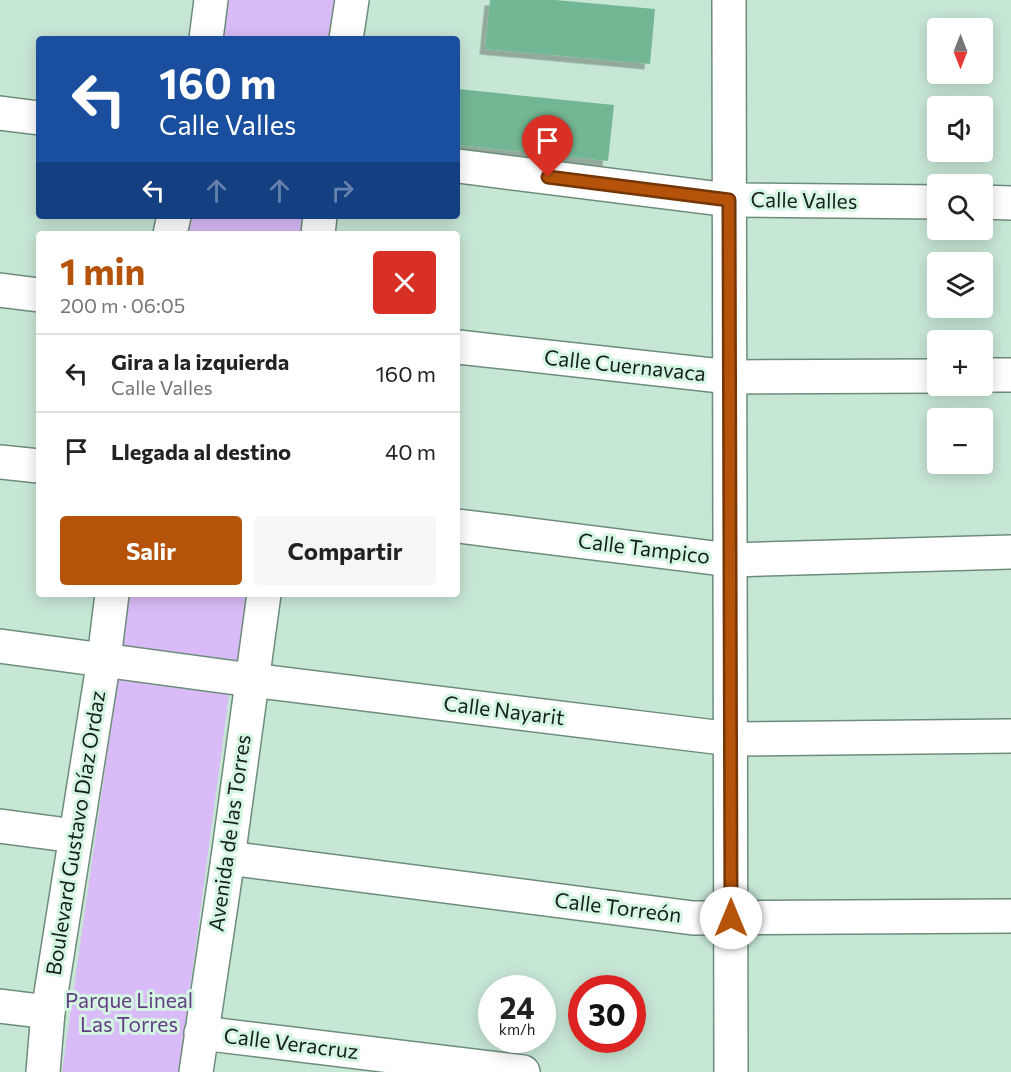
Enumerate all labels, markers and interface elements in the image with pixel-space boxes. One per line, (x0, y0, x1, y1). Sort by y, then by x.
north arrow (927, 18, 993, 84)
map controls (927, 18, 993, 474)
text: 160 m (159, 56, 277, 108)
icon: left (60, 60, 138, 138)
button: sound (927, 96, 993, 162)
text: Calle Valles (159, 108, 296, 141)
pin (522, 115, 573, 177)
icon: arrive (531, 124, 564, 157)
icon: left (137, 174, 170, 207)
icon: ahead (200, 174, 233, 207)
icon: ahead (263, 174, 296, 207)
icon: right (326, 174, 359, 207)
button: search (927, 174, 993, 240)
street label: Calle Valles (750, 186, 858, 213)
text: 1 min (60, 248, 145, 292)
button: close (373, 251, 436, 314)
button: layers (927, 252, 993, 318)
text: 200 m · 06:05 (60, 293, 185, 317)
button: + (927, 330, 993, 396)
street label: Calle Cuernavaca (543, 344, 707, 385)
text: Gira a la izquierda (111, 348, 289, 375)
icon: left (60, 357, 93, 390)
text: 160 m (375, 360, 436, 387)
text: Calle Valles (111, 375, 213, 399)
button: − (927, 408, 993, 474)
icon: arrive (60, 435, 93, 468)
text: Llegada al destino (111, 438, 291, 465)
text: 40 m (385, 438, 436, 465)
button: Salir (60, 516, 242, 585)
button: Compartir (254, 516, 436, 585)
street label: Calle Tampico (577, 527, 712, 568)
street label: Boulevard Gustavo Díaz Ordaz (40, 689, 109, 977)
street label: Calle Nayarit (442, 690, 566, 729)
street label: Avenida de las Torres (202, 733, 255, 933)
street label: Calle Torreón (553, 886, 683, 927)
position arrow (699, 886, 763, 950)
speed limit sign: 30 (568, 975, 646, 1053)
park label: Parque Lineal Las Torres (65, 987, 193, 1036)
text: 24 (499, 988, 535, 1025)
text: km/h (499, 1020, 535, 1038)
street label: Calle Veracruz (223, 1022, 360, 1063)

